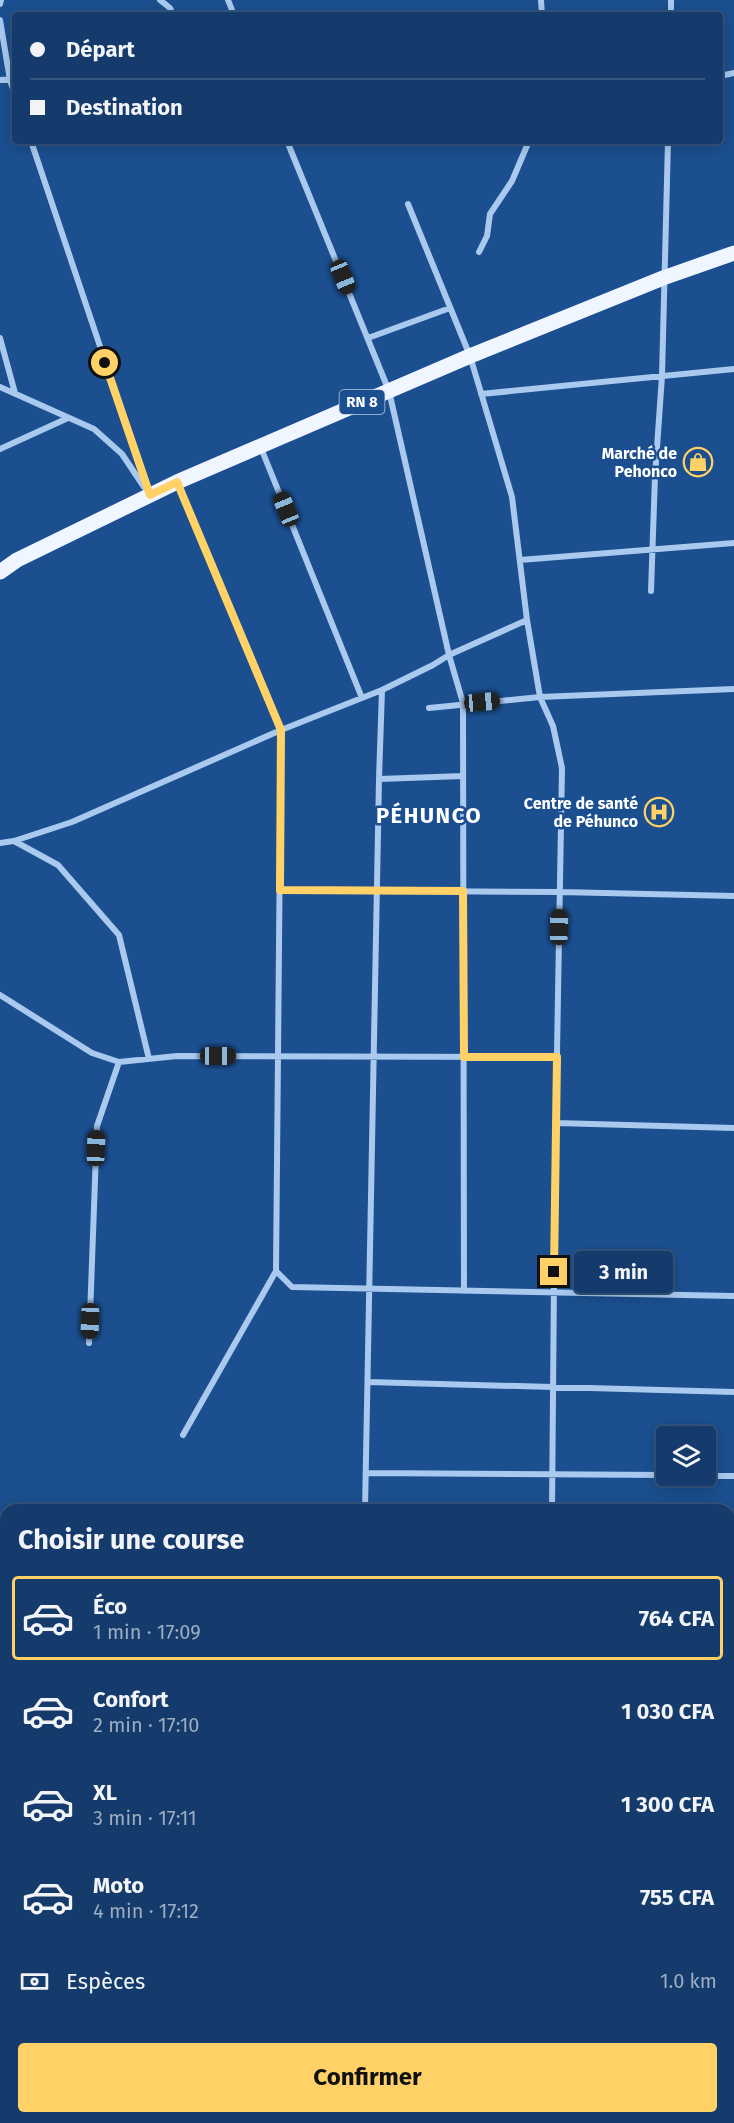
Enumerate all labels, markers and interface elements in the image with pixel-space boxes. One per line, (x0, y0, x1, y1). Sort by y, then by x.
text: Départ (66, 36, 135, 63)
text: Destination (66, 94, 183, 121)
car (328, 257, 358, 297)
route start (91, 349, 118, 376)
road number: RN 8 (340, 390, 385, 414)
place label: Marché de Pehonco (602, 444, 677, 481)
shop icon: Marché de Pehonco (682, 446, 714, 478)
car (271, 489, 301, 529)
car (463, 691, 501, 713)
place label: Centre de santé de Péhunco (524, 794, 638, 831)
hospital icon: Centre de santé de Péhunco (643, 796, 675, 828)
district label: PÉHUNCO (376, 802, 482, 829)
car (550, 909, 568, 945)
car (200, 1047, 236, 1065)
car (86, 1130, 106, 1166)
callout: 3 min (575, 1251, 674, 1293)
route end (540, 1258, 567, 1285)
text: 3 min (599, 1260, 648, 1284)
car (80, 1303, 100, 1339)
map controls (656, 1426, 716, 1486)
button: layers (656, 1426, 716, 1486)
text: Choisir une course (18, 1524, 244, 1556)
icon: car (21, 1591, 75, 1645)
text: Éco (93, 1593, 127, 1620)
text: 764 CFA (639, 1605, 714, 1632)
text: 1 min · 17:09 (93, 1620, 201, 1644)
icon: car (21, 1684, 75, 1738)
text: Confort (93, 1686, 169, 1713)
text: 1 030 CFA (621, 1698, 714, 1725)
text: 2 min · 17:10 (93, 1713, 199, 1737)
icon: car (21, 1777, 75, 1831)
text: XL (93, 1779, 117, 1806)
text: 1 300 CFA (621, 1791, 714, 1818)
text: 3 min · 17:11 (93, 1806, 197, 1830)
icon: car (21, 1870, 75, 1924)
text: Moto (93, 1872, 144, 1899)
text: 755 CFA (640, 1884, 714, 1911)
text: 4 min · 17:12 (93, 1899, 199, 1923)
icon: cash (18, 1965, 51, 1998)
text: Espèces (66, 1968, 145, 1995)
text: 1.0 km (660, 1969, 717, 1993)
button: Confirmer (18, 2043, 717, 2112)

